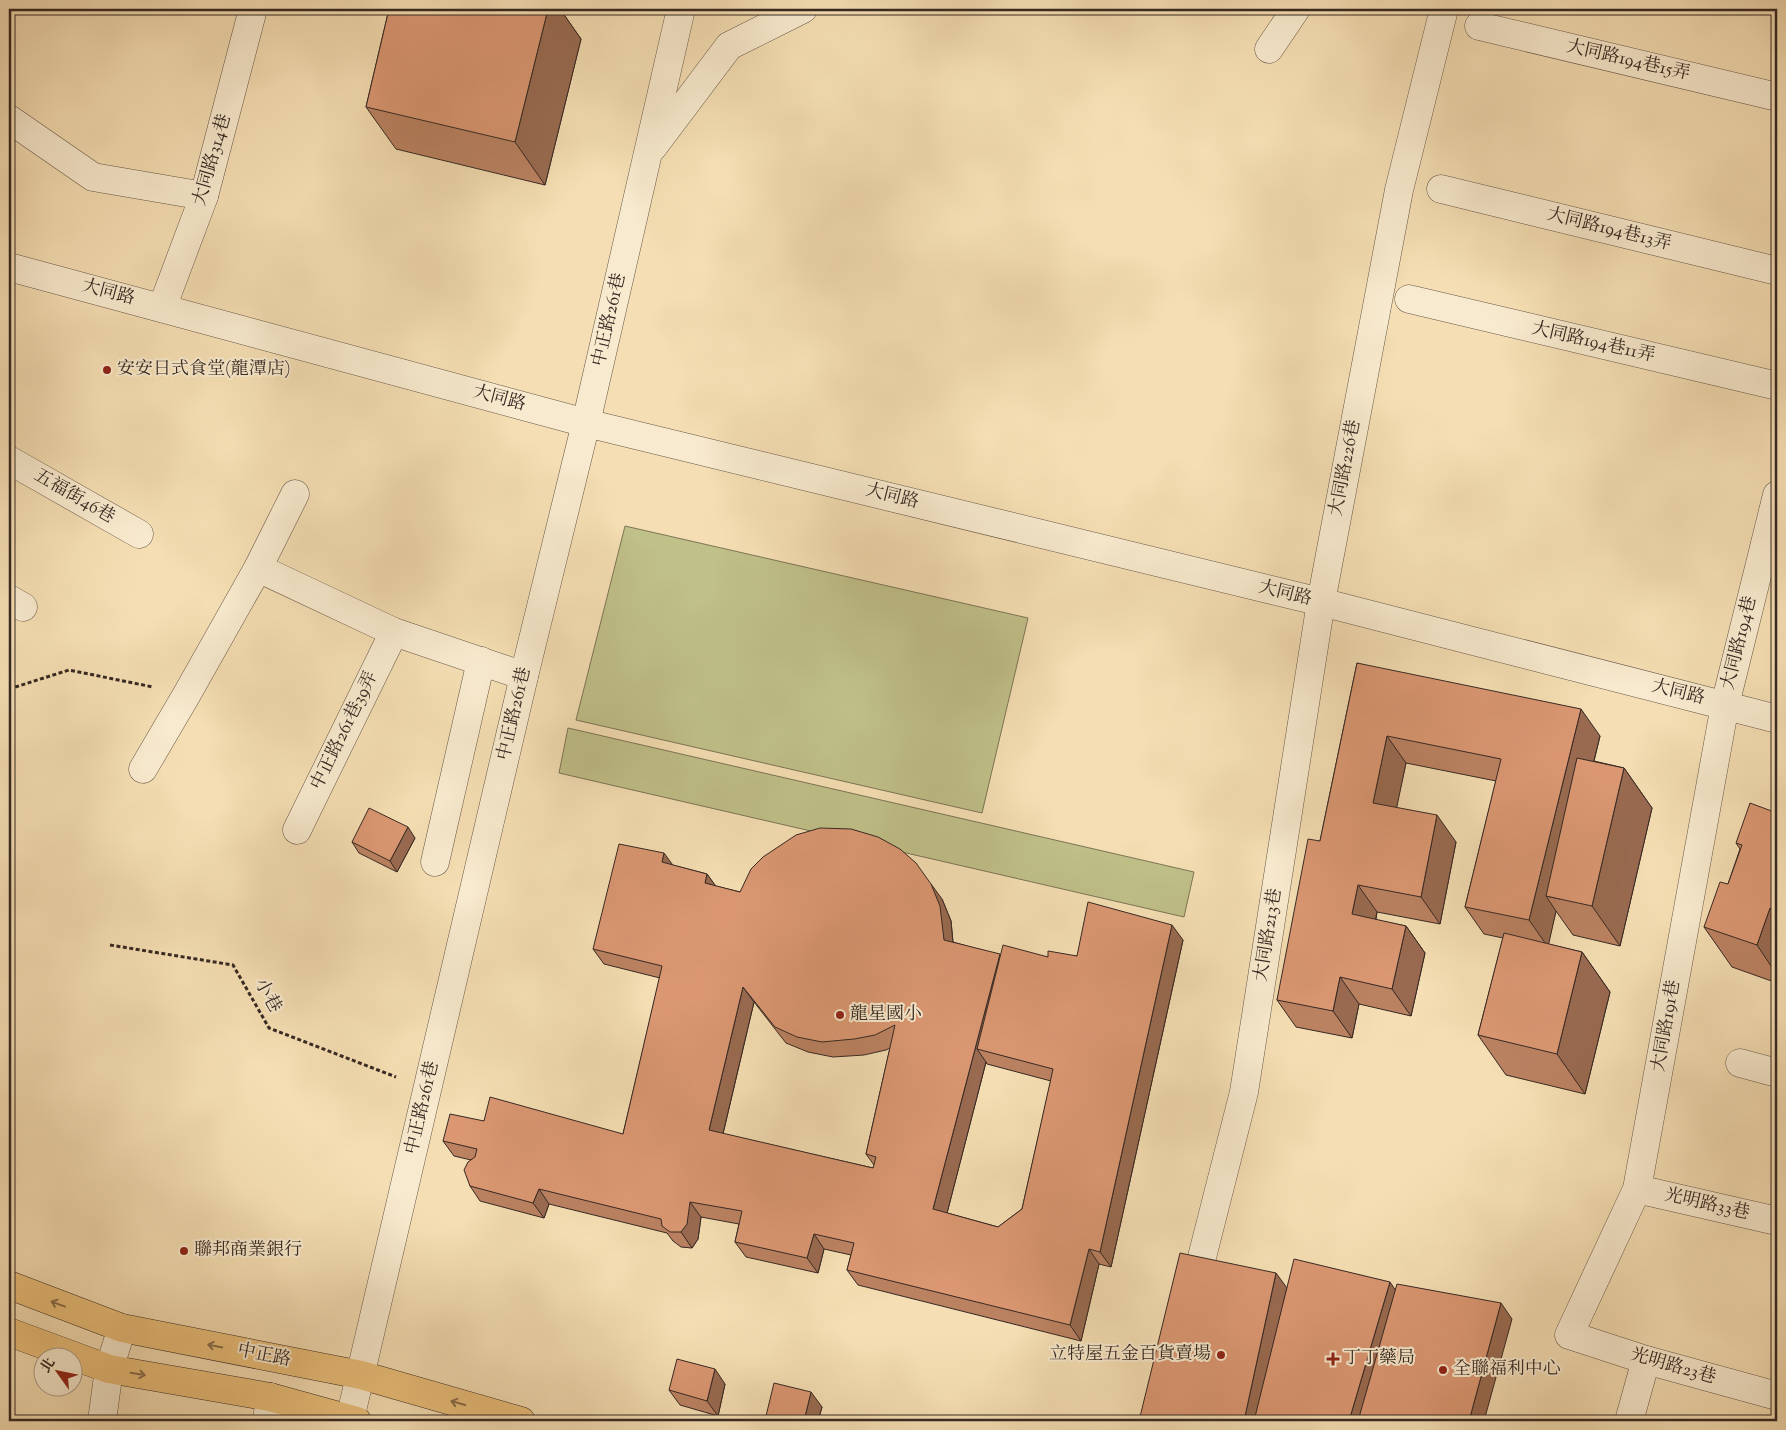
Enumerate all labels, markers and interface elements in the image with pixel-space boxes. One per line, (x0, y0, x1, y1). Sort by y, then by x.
street label: 大同路194巷15弄 (1564, 34, 1692, 88)
street label: 大同路314巷 (187, 111, 239, 209)
street label: 大同路194巷13弄 (1544, 202, 1674, 258)
street label: 中正路261巷 (587, 271, 633, 369)
street label: 大同路 (79, 273, 137, 313)
street label: 大同路194巷11弄 (1529, 316, 1657, 370)
place label: 安安日式食堂(龍潭店) (117, 357, 291, 383)
marker: 安安日式食堂(龍潭店) (101, 364, 113, 376)
street label: 大同路 (470, 379, 528, 419)
street label: 大同路226巷 (1324, 418, 1368, 518)
street label: 五福街46巷 (29, 463, 119, 531)
street label: 大同路 (863, 478, 921, 516)
street label: 大同路 (1256, 575, 1314, 613)
street label: 大同路194巷 (1716, 593, 1764, 693)
street label: 中正路261巷 (492, 665, 538, 763)
street label: 中正路261巷39弄 (305, 667, 385, 795)
street label: 大同路 (1649, 674, 1707, 712)
street label: 大同路213巷 (1249, 887, 1289, 983)
street label: 小巷 (247, 974, 287, 1018)
street label: 大同路191巷 (1646, 978, 1688, 1074)
place label: 龍星國小 (850, 1002, 922, 1028)
marker: 龍星國小 (834, 1009, 846, 1021)
street label: 中正路261巷 (400, 1059, 446, 1157)
street label: 光明路33巷 (1662, 1183, 1752, 1227)
place label: 聯邦商業銀行 (194, 1238, 302, 1264)
marker: 聯邦商業銀行 (178, 1245, 190, 1257)
one-way arrow (51, 1299, 66, 1308)
street label: 中正路 (235, 1338, 293, 1374)
one-way arrow (207, 1341, 223, 1351)
place label: 立特屋五金百貨賣場 (1049, 1342, 1211, 1368)
street label: 光明路23巷 (1627, 1342, 1719, 1392)
place label: 丁丁藥局 (1343, 1346, 1415, 1372)
north arrow (32, 1348, 82, 1398)
marker: 立特屋五金百貨賣場 (1215, 1349, 1227, 1361)
marker: 丁丁藥局 (1327, 1353, 1339, 1365)
text: 北 (37, 1355, 61, 1377)
place label: 全聯福利中心 (1453, 1357, 1561, 1383)
marker: 全聯福利中心 (1437, 1364, 1449, 1376)
one-way arrow (130, 1369, 146, 1379)
one-way arrow (450, 1398, 466, 1407)

